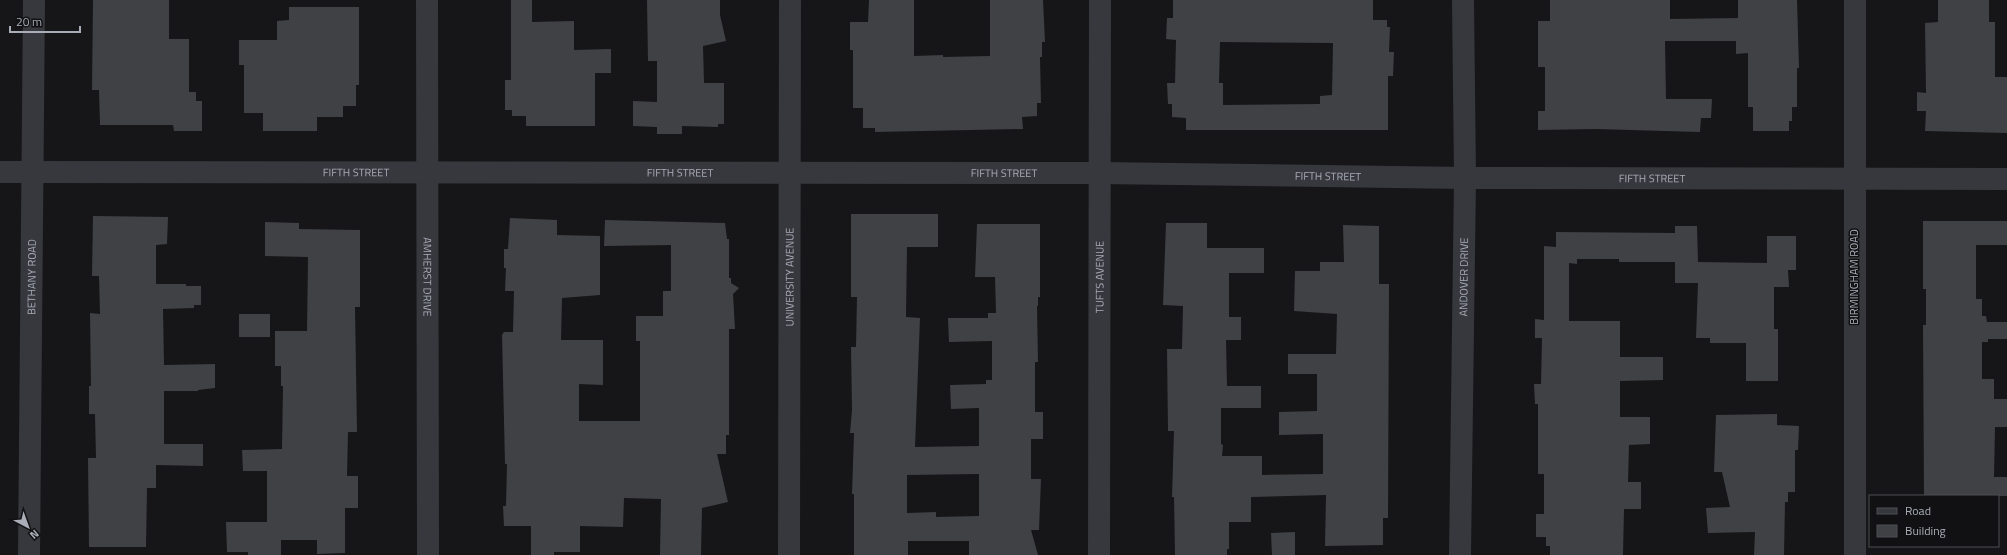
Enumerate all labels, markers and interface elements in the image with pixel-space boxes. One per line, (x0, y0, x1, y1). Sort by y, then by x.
scale bar (10, 8, 80, 34)
text: 20 m (16, 12, 42, 31)
street label: FIFTH STREET (323, 164, 389, 180)
street label: FIFTH STREET (647, 165, 713, 181)
street label: FIFTH STREET (971, 165, 1037, 181)
street label: FIFTH STREET (1295, 168, 1362, 185)
street label: FIFTH STREET (1619, 170, 1685, 186)
street label: UNIVERSITY AVENUE (781, 228, 798, 326)
street label: BIRMINGHAM ROAD (1846, 229, 1862, 325)
street label: AMHERST DRIVE (419, 237, 436, 317)
street label: ANDOVER DRIVE (1455, 237, 1472, 317)
street label: BETHANY ROAD (23, 239, 40, 315)
street label: TUFTS AVENUE (1091, 241, 1108, 313)
legend (1869, 495, 1999, 547)
text: Road (1905, 501, 1931, 520)
north arrow (8, 507, 48, 547)
text: Building (1905, 521, 1946, 540)
text: N (26, 526, 43, 543)

